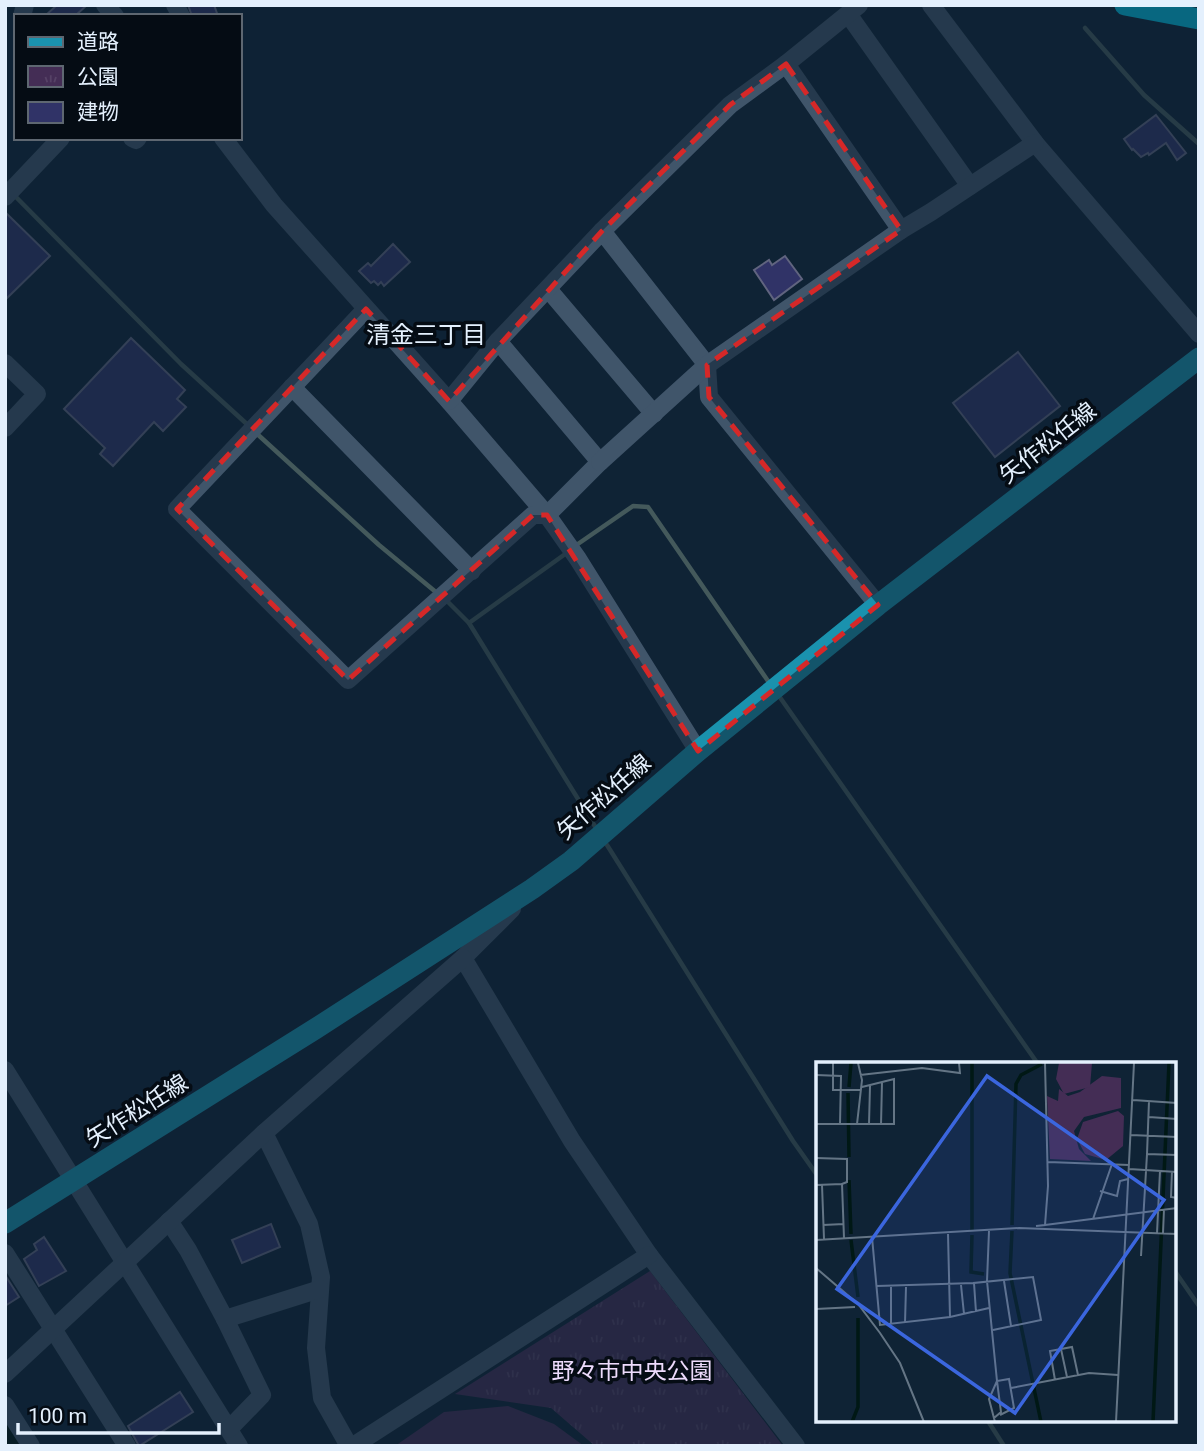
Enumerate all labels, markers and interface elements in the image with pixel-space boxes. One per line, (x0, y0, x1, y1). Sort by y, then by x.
legend (14, 14, 242, 140)
text: 道路 (77, 30, 119, 54)
text: 公園 (77, 65, 119, 89)
text: 建物 (77, 100, 119, 124)
district label: 清金三丁目 (366, 321, 486, 349)
street label: 矢作松任線 (994, 397, 1102, 489)
street label: 矢作松任線 (552, 749, 656, 845)
inset map (816, 1062, 1176, 1423)
street label: 矢作松任線 (81, 1069, 193, 1153)
park label: 野々市中央公園 (552, 1358, 713, 1385)
scale bar (18, 1392, 219, 1436)
text: 100 m (28, 1404, 87, 1428)

